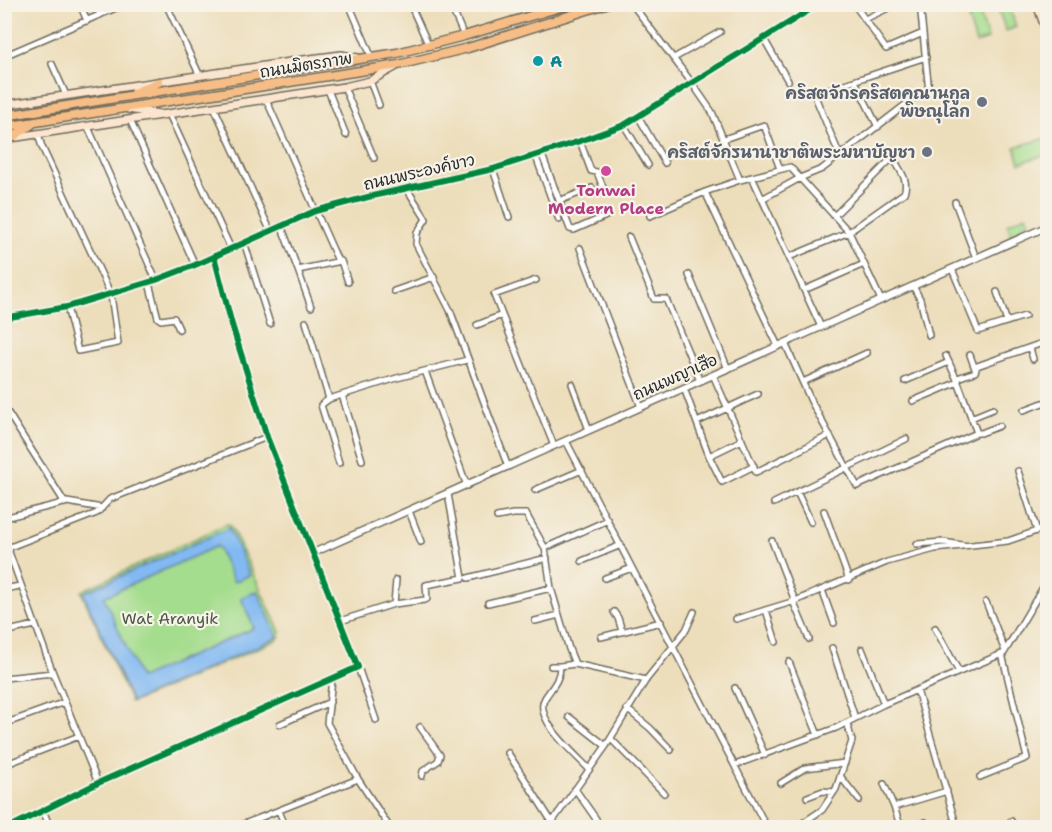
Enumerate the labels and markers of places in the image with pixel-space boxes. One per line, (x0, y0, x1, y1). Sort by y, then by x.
place label: A (550, 51, 562, 72)
marker: A (531, 54, 545, 68)
place label: คริสตจักรคริสตคุณานุกูล พิษณุโลก (785, 83, 970, 124)
marker: คริสตจักรคริสตคุณานุกูล พิษณุโลก (975, 95, 989, 109)
place label: คริสต์จักรนานาชาติพระมหาบัญชา (667, 141, 915, 163)
marker: คริสต์จักรนานาชาติพระมหาบัญชา (920, 145, 934, 159)
marker: Tonwai Modern Place (599, 164, 613, 178)
place label: Tonwai Modern Place (548, 180, 664, 219)

